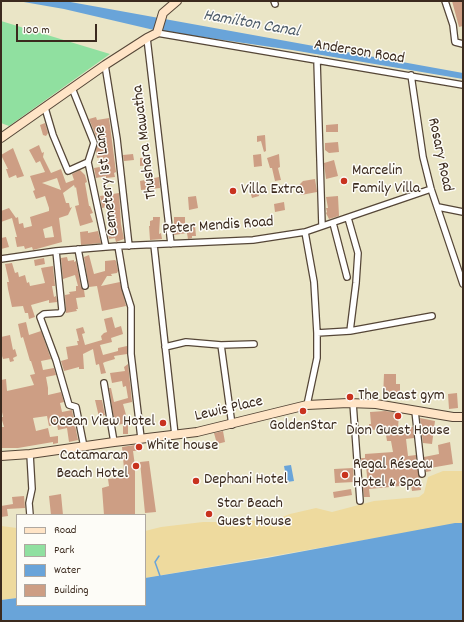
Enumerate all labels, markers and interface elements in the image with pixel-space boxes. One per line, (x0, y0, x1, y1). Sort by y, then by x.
water label: Hamilton Canal (201, 7, 301, 43)
scale bar (18, 16, 99, 42)
text: 100 m (23, 22, 50, 39)
street label: Anderson Road (312, 36, 406, 70)
street label: Thushara Mawatha (129, 84, 163, 200)
street label: Rosary Road (422, 116, 456, 194)
street label: Cemetery 1st Lane (92, 125, 124, 237)
place label: Marcelin Family Villa (352, 162, 420, 200)
marker: Marcelin Family Villa (339, 176, 349, 186)
place label: Villa Extra (241, 181, 303, 201)
marker: Villa Extra (228, 186, 238, 196)
street label: Peter Mendis Road (162, 214, 274, 240)
place label: The beast gym (358, 387, 445, 407)
marker: The beast gym (345, 392, 355, 402)
street label: Lewis Place (193, 393, 265, 427)
marker: GoldenStar (298, 406, 308, 416)
marker: Dion Guest House (393, 411, 403, 421)
place label: Ocean View Hotel (50, 413, 155, 433)
place label: GoldenStar (269, 417, 337, 437)
marker: Ocean View Hotel (158, 418, 168, 428)
place label: Dion Guest House (346, 422, 450, 442)
place label: White house (147, 437, 218, 457)
marker: White house (134, 442, 144, 452)
place label: Catamaran Beach Hotel (56, 447, 128, 485)
place label: Regal Réseau Hotel & Spa (353, 456, 433, 494)
marker: Catamaran Beach Hotel (131, 461, 141, 471)
marker: Regal Réseau Hotel & Spa (340, 470, 350, 480)
place label: Dephani Hotel (204, 471, 288, 491)
marker: Dephani Hotel (191, 476, 201, 486)
place label: Star Beach Guest House (217, 495, 291, 533)
marker: Star Beach Guest House (204, 509, 214, 519)
legend (16, 514, 146, 606)
text: Road (54, 522, 76, 539)
text: Park (54, 542, 74, 559)
text: Water (54, 562, 81, 579)
text: Building (54, 582, 89, 599)

